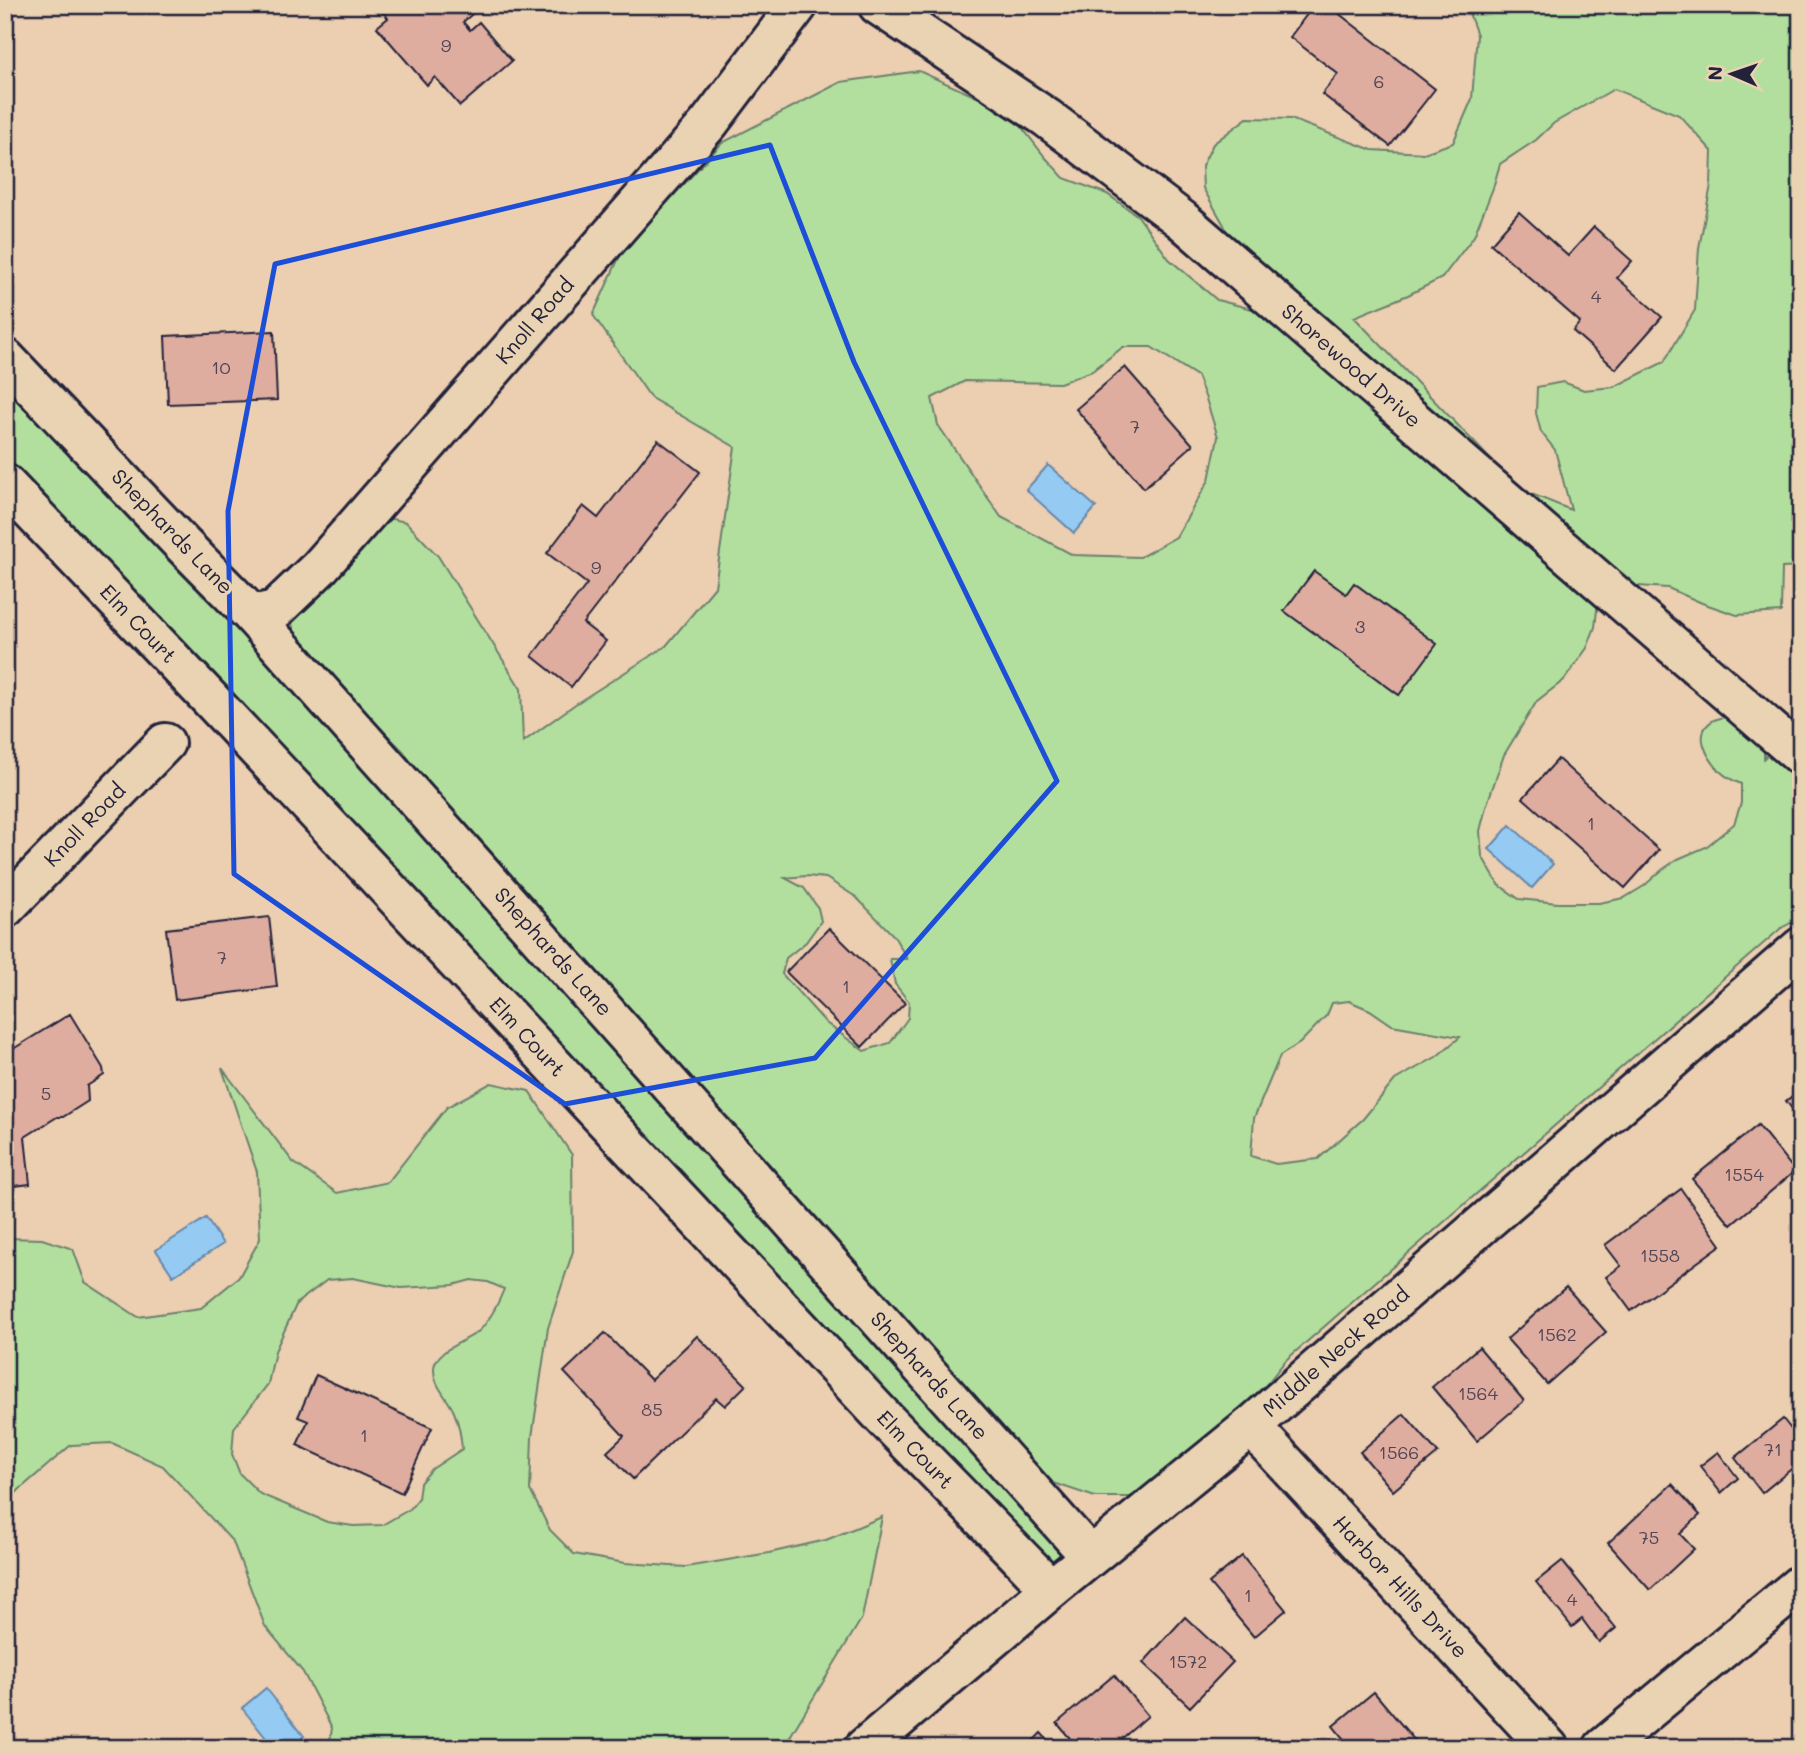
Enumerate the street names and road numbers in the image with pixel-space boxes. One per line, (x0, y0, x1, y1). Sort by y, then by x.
street label: Knoll Road (489, 271, 579, 369)
street label: Shorewood Drive (1277, 297, 1427, 433)
street label: Shephards Lane (106, 463, 240, 599)
street label: Elm Court (95, 578, 183, 668)
street label: Knoll Road (37, 776, 131, 872)
street label: Shephards Lane (489, 881, 619, 1021)
street label: Elm Court (484, 990, 572, 1082)
street label: Middle Neck Road (1256, 1280, 1414, 1422)
street label: Shephards Lane (865, 1305, 995, 1445)
street label: Elm Court (872, 1404, 960, 1494)
street label: Harbor Hills Drive (1328, 1509, 1474, 1663)

